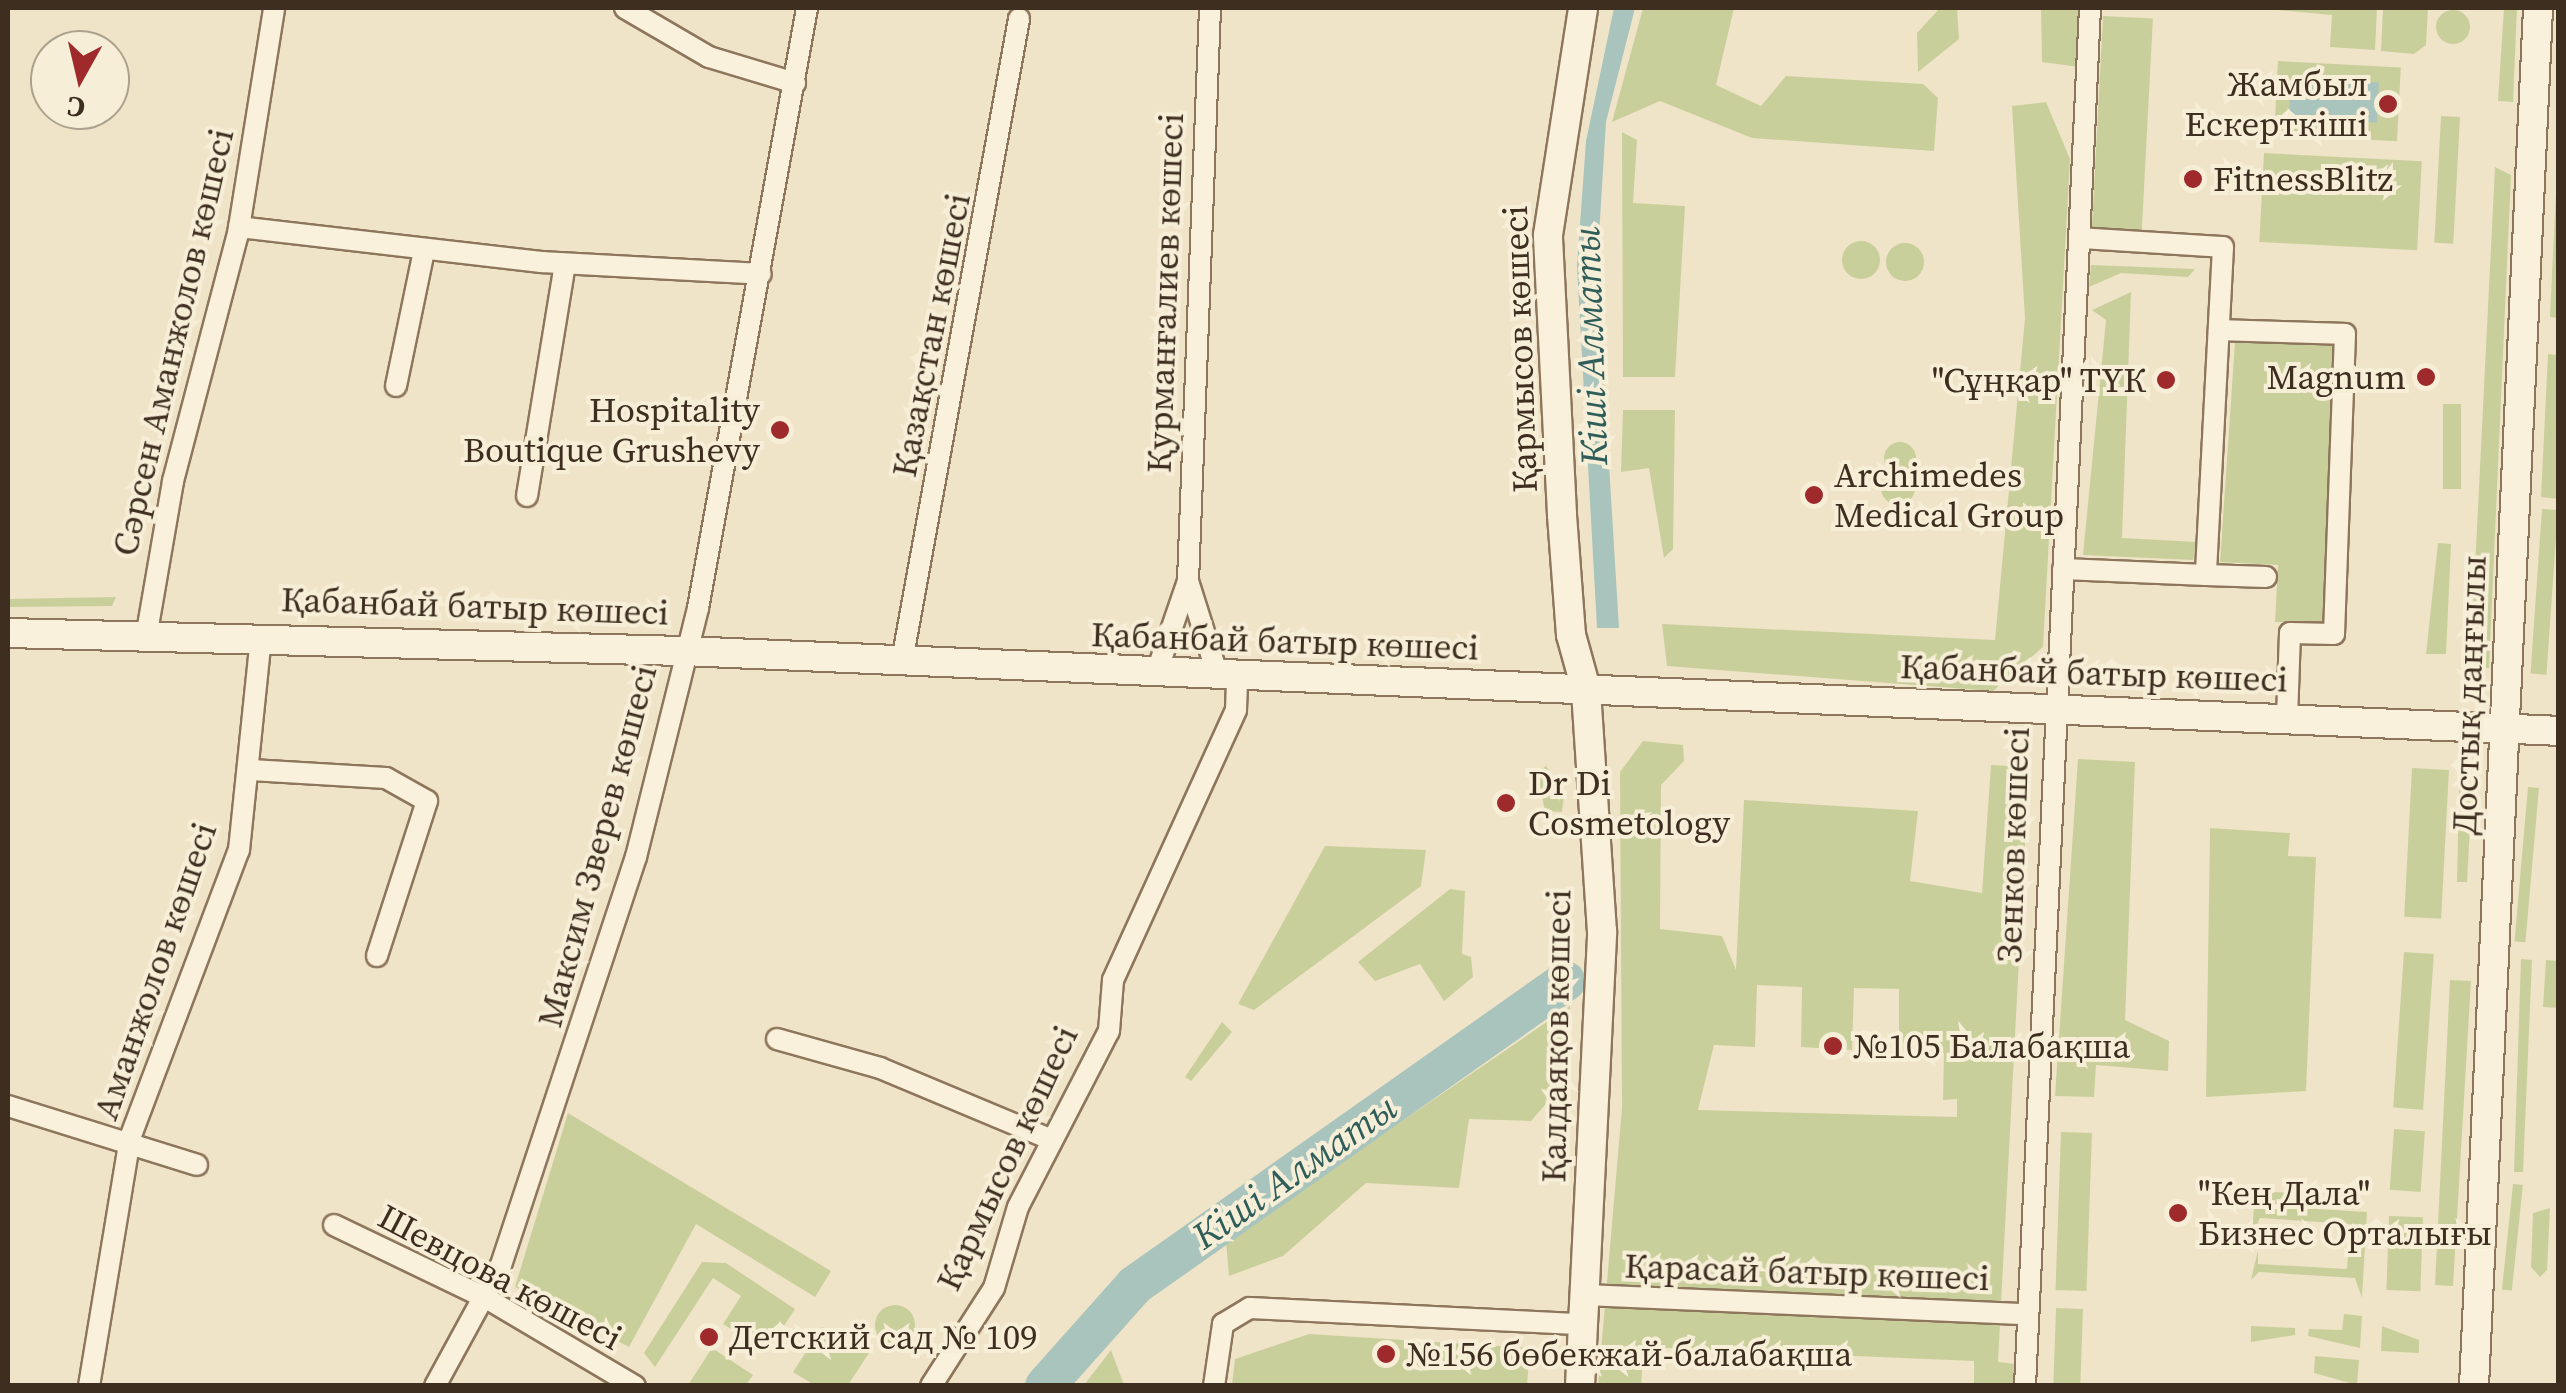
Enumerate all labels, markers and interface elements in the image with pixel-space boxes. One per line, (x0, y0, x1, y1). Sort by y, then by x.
north arrow (30, 30, 130, 130)
place label: Жамбыл Ескерткіші (2185, 63, 2368, 145)
text: С (65, 88, 87, 128)
marker: Жамбыл Ескерткіші (2377, 93, 2399, 115)
street label: Қурманғалиев көшесі (1138, 112, 1192, 474)
street label: Сәрсен Аманжолов көшесі (103, 124, 243, 560)
place label: FitnessBlitz (2213, 158, 2393, 200)
marker: FitnessBlitz (2182, 168, 2204, 190)
street label: Қазақстан көшесі (883, 190, 979, 480)
street label: Қармысов көшесі (1494, 205, 1546, 493)
water label: Кіші Алматы (1564, 226, 1618, 466)
place label: Magnum (2267, 356, 2406, 398)
place label: "Сұңқар" ТҮК (1931, 359, 2146, 401)
marker: Magnum (2415, 366, 2437, 388)
marker: "Сұңқар" ТҮК (2155, 369, 2177, 391)
place label: Hospitality Boutique Grushevy (463, 389, 760, 471)
marker: Hospitality Boutique Grushevy (769, 419, 791, 441)
place label: Archimedes Medical Group (1834, 454, 2064, 536)
marker: Archimedes Medical Group (1803, 484, 1825, 506)
street label: Достық даңғылы (2443, 554, 2495, 836)
street label: Қабанбай батыр көшесі (280, 578, 670, 634)
street label: Қабанбай батыр көшесі (1090, 613, 1480, 669)
street label: Қабанбай батыр көшесі (1899, 645, 2289, 701)
street label: Максим Зверев көшесі (528, 660, 666, 1032)
street label: Зенков көшесі (1988, 726, 2038, 964)
place label: Dr Di Cosmetology (1528, 762, 1730, 844)
marker: Dr Di Cosmetology (1493, 790, 1519, 816)
street label: Аманжолов көшесі (84, 817, 226, 1125)
street label: Қалдаяқов көшесі (1532, 889, 1580, 1183)
street label: Қармысов көшесі (927, 1019, 1087, 1297)
place label: №105 Балабақша (1853, 1025, 2130, 1067)
marker: №105 Балабақша (1822, 1035, 1844, 1057)
water label: Кіші Алматы (1184, 1085, 1406, 1259)
place label: "Кең Дала" Бизнес Орталығы (2198, 1172, 2492, 1254)
street label: Шевцова көшесі (371, 1195, 629, 1359)
marker: "Кең Дала" Бизнес Орталығы (2167, 1202, 2189, 1224)
street label: Қарасай батыр көшесі (1624, 1245, 1990, 1299)
place label: Детский сад № 109 (729, 1316, 1038, 1358)
marker: Детский сад № 109 (698, 1326, 720, 1348)
place label: №156 бөбекжай-балабақша (1406, 1333, 1852, 1375)
marker: №156 бөбекжай-балабақша (1375, 1343, 1397, 1365)

